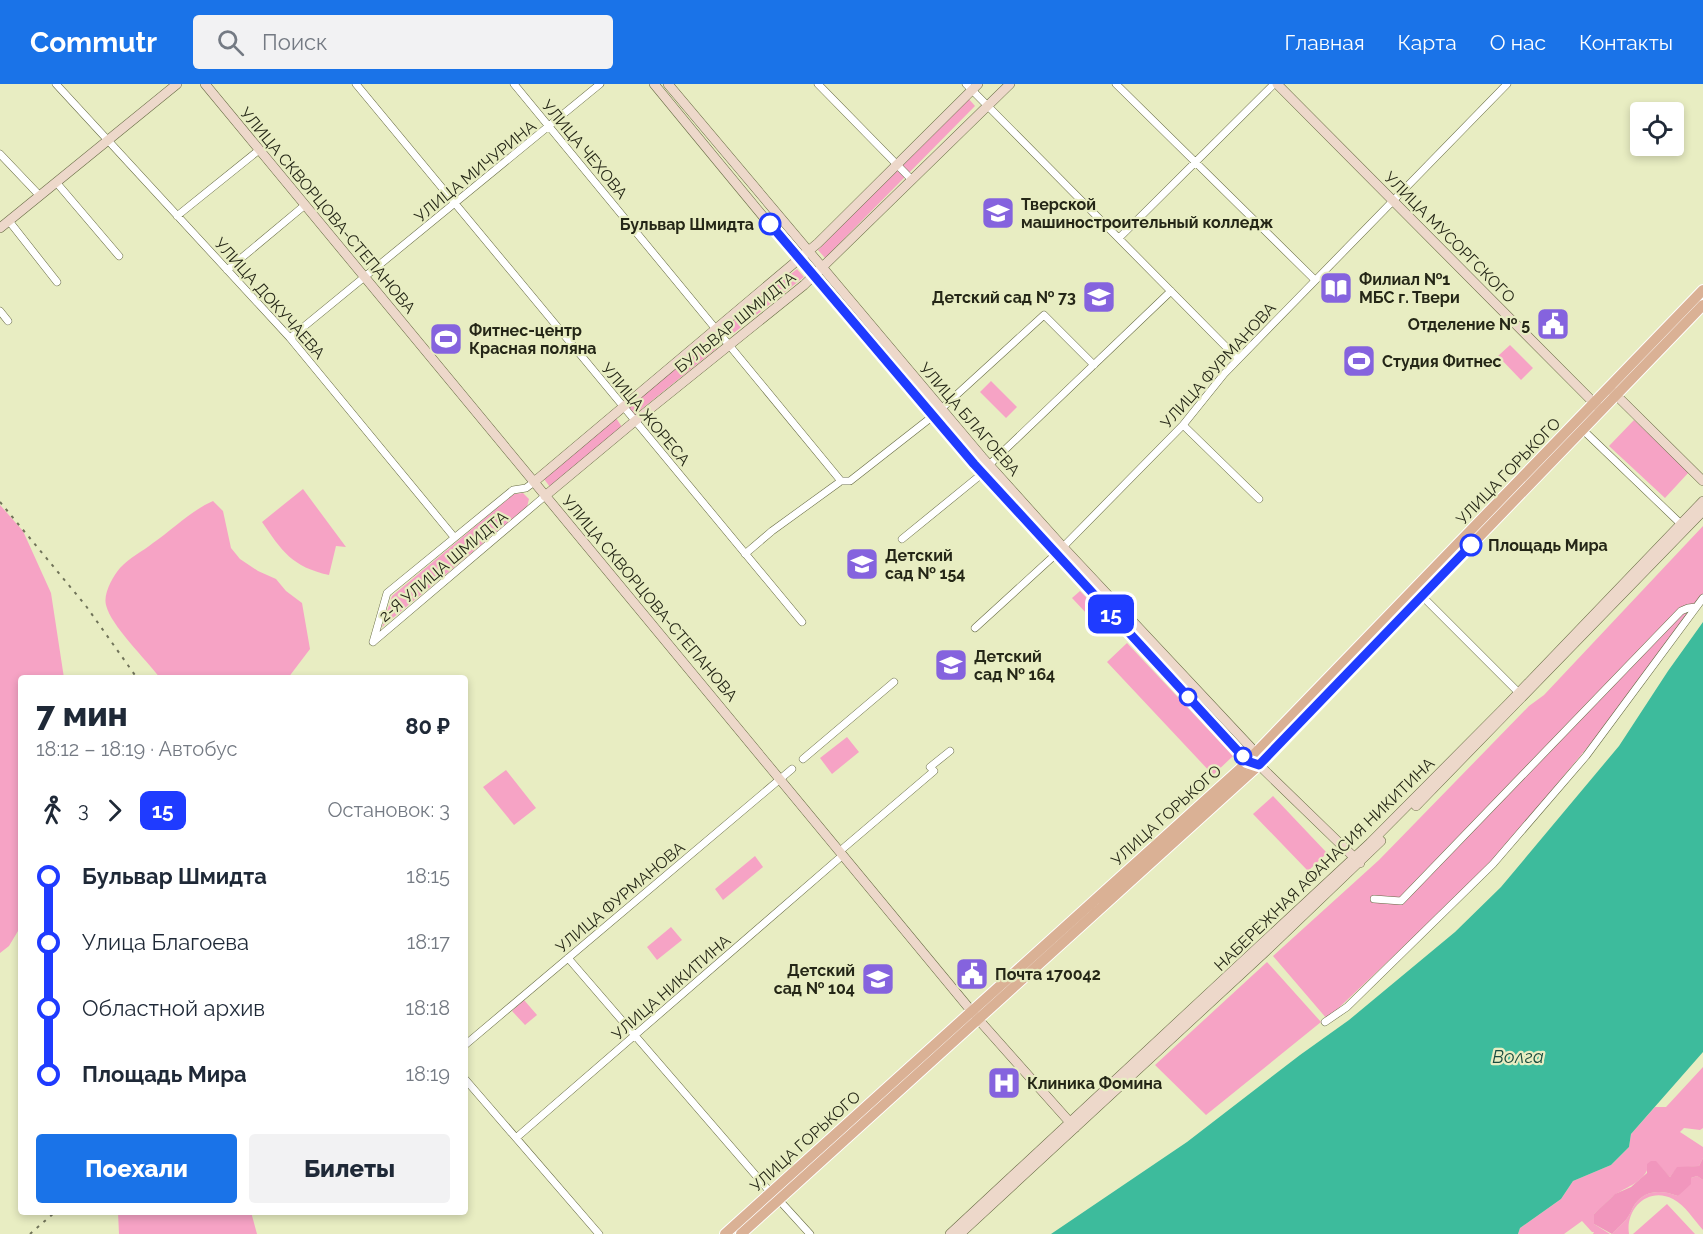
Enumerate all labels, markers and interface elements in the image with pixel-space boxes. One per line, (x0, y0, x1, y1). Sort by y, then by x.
search box (193, 15, 613, 69)
text: Commutr (30, 26, 157, 59)
icon: search (214, 26, 247, 59)
text: Поиск (262, 29, 327, 55)
text: Главная (1285, 30, 1365, 55)
text: Карта (1398, 30, 1457, 55)
text: О нас (1490, 30, 1546, 55)
text: Контакты (1579, 30, 1673, 55)
street label: УЛИЦА ЧЕХОВА (538, 96, 632, 203)
map controls (1630, 102, 1684, 156)
button: locate (1630, 102, 1684, 156)
street label: УЛИЦА СКВОРЦОВА-СТЕПАНОВА (236, 104, 420, 317)
street label: УЛИЦА МИЧУРИНА (411, 116, 540, 226)
street label: УЛИЦА МУСОРГСКОГО (1380, 168, 1519, 307)
school or university icon: Тверской машиностроительный колледж (980, 195, 1016, 231)
place label: Тверской машиностроительный колледж (1021, 195, 1274, 232)
marker: Бульвар Шмидта (759, 213, 781, 235)
place label: Бульвар Шмидта (620, 215, 754, 234)
street label: УЛИЦА ДОКУЧАЕВА (210, 234, 329, 363)
street label: БУЛЬВАР ШМИДТА (671, 268, 800, 377)
library icon: Филиал №1 МБС г. Твери (1318, 270, 1354, 306)
place label: Филиал №1 МБС г. Твери (1359, 270, 1460, 307)
school or university icon: Детский сад № 73 (1081, 279, 1117, 315)
place label: Детский сад № 73 (932, 288, 1076, 307)
street label: УЛИЦА ФУРМАНОВА (1157, 298, 1280, 432)
public building icon: Отделение № 5 (1535, 306, 1571, 342)
place label: Отделение № 5 (1408, 315, 1530, 334)
sports icon: Фитнес-центр Красная поляна (428, 321, 464, 357)
place label: Фитнес-центр Красная поляна (469, 321, 597, 358)
sports icon: Студия Фитнес (1341, 343, 1377, 379)
place label: Студия Фитнес (1382, 352, 1502, 371)
street label: УЛИЦА ЖОРЕСА (597, 359, 694, 470)
street label: УЛИЦА БЛАГОЕВА (915, 359, 1024, 480)
street label: УЛИЦА ГОРЬКОГО (1452, 414, 1564, 529)
street label: УЛИЦА СКВОРЦОВА-СТЕПАНОВА (558, 492, 742, 705)
street label: 2-Я УЛИЦА ШМИДТА (375, 507, 512, 626)
marker: Площадь Мира (1460, 534, 1482, 556)
place label: Площадь Мира (1488, 536, 1608, 555)
school or university icon: Детский сад № 154 (844, 546, 880, 582)
place label: Детский сад № 154 (885, 546, 965, 583)
line badge: 15 (1084, 594, 1138, 634)
text: 15 (1100, 602, 1122, 627)
school or university icon: Детский сад № 164 (933, 647, 969, 683)
place label: Детский сад № 164 (974, 647, 1055, 684)
unlabelled marker (1179, 688, 1197, 706)
text: 7 мин (36, 695, 128, 734)
text: 80 ₽ (405, 713, 450, 739)
text: 18:12 – 18:19 · Автобус (36, 737, 237, 761)
unlabelled marker (1234, 747, 1252, 765)
street label: НАБЕРЕЖНАЯ АФАНАСИЯ НИКИТИНА (1210, 754, 1439, 975)
street label: УЛИЦА ГОРЬКОГО (1107, 761, 1225, 870)
icon: walk (36, 794, 69, 827)
icon: forward (98, 794, 131, 827)
text: 3 (78, 798, 89, 822)
text: 15 (152, 798, 174, 823)
text: Остановок: 3 (328, 798, 450, 822)
street label: УЛИЦА ФУРМАНОВА (552, 838, 689, 957)
text: Бульвар Шмидта (82, 863, 267, 889)
text: 18:15 (406, 864, 450, 888)
text: Улица Благоева (82, 929, 249, 955)
text: 18:17 (407, 930, 450, 954)
street label: УЛИЦА НИКИТИНА (608, 931, 735, 1044)
public building icon: Почта 170042 (954, 956, 990, 992)
place label: Детский сад № 104 (774, 961, 855, 998)
school or university icon: Детский сад № 104 (860, 961, 896, 997)
place label: Почта 170042 (995, 965, 1101, 984)
text: Областной архив (82, 995, 265, 1021)
text: 18:18 (405, 996, 450, 1020)
water label: Волга (1492, 1046, 1544, 1067)
text: Площадь Мира (82, 1061, 247, 1087)
text: 18:19 (406, 1062, 450, 1086)
hospital icon: Клиника Фомина (986, 1065, 1022, 1101)
place label: Клиника Фомина (1027, 1074, 1162, 1093)
street label: УЛИЦА ГОРЬКОГО (746, 1087, 864, 1196)
button: Поехали (36, 1134, 237, 1203)
button: Билеты (249, 1134, 450, 1203)

